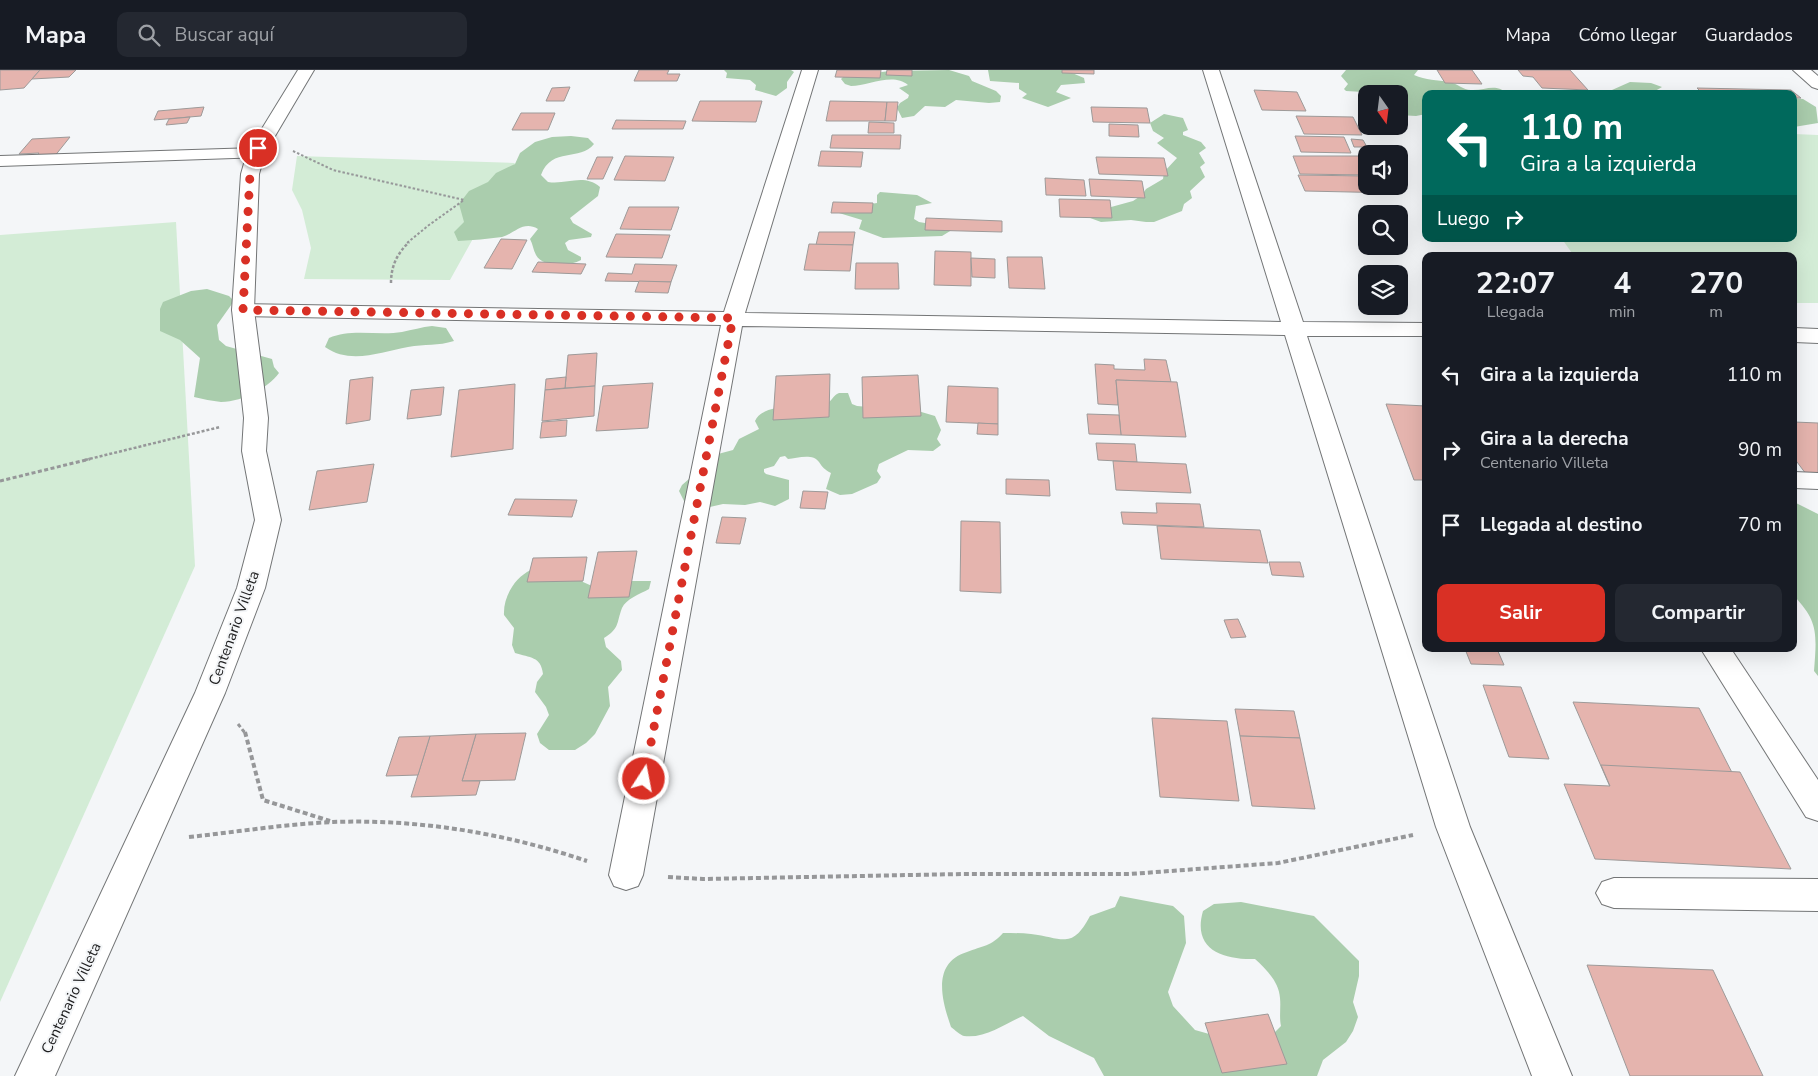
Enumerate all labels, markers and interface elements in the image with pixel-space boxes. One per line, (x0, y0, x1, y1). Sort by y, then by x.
search box (117, 12, 467, 57)
text: Mapa (25, 19, 87, 51)
icon: search (135, 21, 163, 49)
text: Buscar aquí (175, 22, 274, 48)
text: Mapa (1506, 23, 1551, 47)
text: Cómo llegar (1579, 23, 1677, 47)
text: Guardados (1705, 23, 1793, 47)
north arrow (1358, 85, 1408, 135)
map controls (1358, 85, 1408, 315)
text: 110 m (1520, 104, 1623, 151)
icon: left (1437, 110, 1502, 175)
pin (237, 127, 279, 169)
icon: arrive (244, 134, 272, 162)
button: sound (1358, 145, 1408, 195)
text: Gira a la izquierda (1520, 149, 1697, 179)
button: search (1358, 205, 1408, 255)
icon: right (1500, 205, 1528, 233)
text: Luego (1437, 206, 1490, 232)
text: 22:07 (1476, 263, 1555, 304)
text: 4 (1613, 263, 1631, 304)
text: 270 (1689, 263, 1743, 304)
button: layers (1358, 265, 1408, 315)
text: Llegada (1487, 301, 1544, 323)
text: min (1609, 301, 1635, 323)
text: m (1709, 301, 1723, 323)
icon: left (1437, 361, 1465, 389)
text: Gira a la izquierda (1480, 362, 1639, 388)
text: 110 m (1727, 362, 1782, 388)
text: Gira a la derecha (1480, 426, 1629, 452)
icon: right (1437, 436, 1465, 464)
text: 90 m (1738, 437, 1782, 463)
text: Centenario Villeta (1480, 452, 1609, 474)
icon: arrive (1437, 511, 1465, 539)
text: Llegada al destino (1480, 512, 1642, 538)
text: 70 m (1738, 512, 1782, 538)
street label: Centenario Villeta (204, 568, 264, 688)
button: Salir (1437, 584, 1605, 642)
button: Compartir (1615, 584, 1782, 642)
position arrow (617, 752, 669, 804)
street label: Centenario Villeta (36, 939, 106, 1057)

